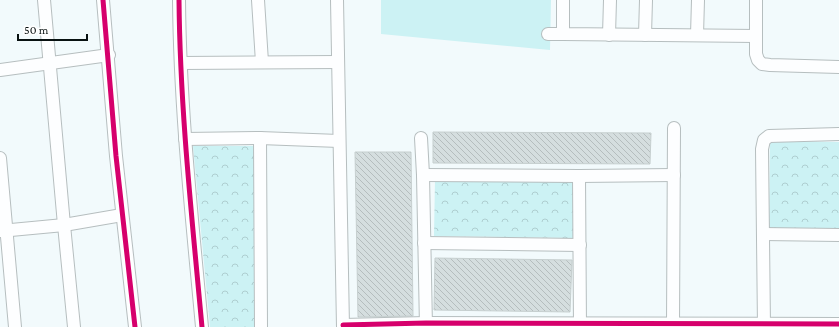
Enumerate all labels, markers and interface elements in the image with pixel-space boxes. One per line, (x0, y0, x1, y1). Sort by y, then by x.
scale bar (18, 16, 87, 42)
text: 50 m (24, 23, 49, 37)

